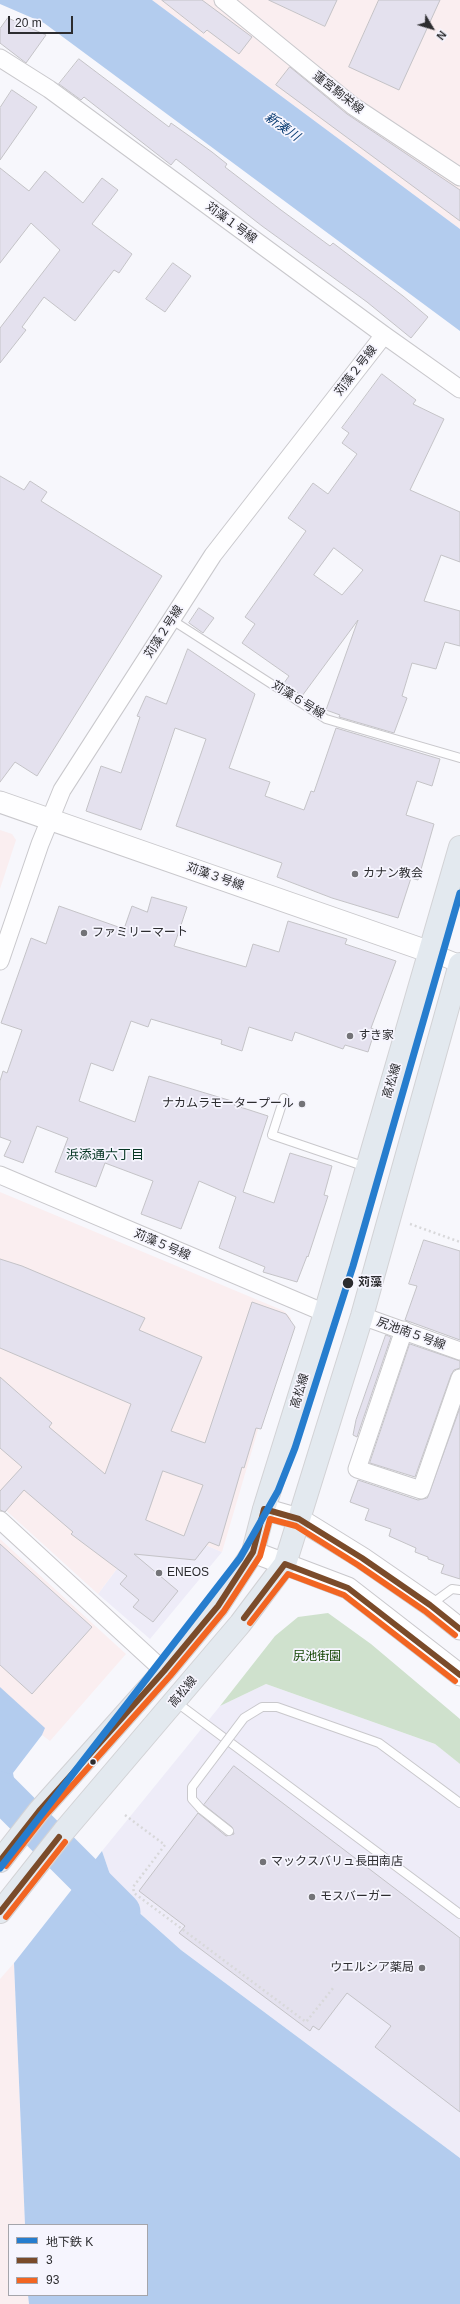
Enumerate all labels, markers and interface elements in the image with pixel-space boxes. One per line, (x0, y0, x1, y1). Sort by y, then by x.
scale bar (10, 8, 75, 34)
north arrow (412, 8, 452, 48)
text: 20 m (15, 16, 42, 30)
text: N (434, 29, 449, 42)
street label: 蓮宮駒栄線 (310, 69, 366, 117)
water label: 新湊川 (262, 109, 302, 145)
street label: 苅藻１号線 (202, 200, 260, 246)
street label: 苅藻２号線 (332, 343, 380, 399)
street label: 苅藻２号線 (142, 603, 186, 661)
street label: 苅藻６号線 (269, 678, 327, 722)
street label: 苅藻３号線 (184, 860, 246, 894)
place label: カナン教会 (363, 867, 423, 881)
marker: カナン教会 (350, 869, 360, 879)
place label: ファミリーマート (92, 926, 188, 940)
marker: ファミリーマート (79, 928, 89, 938)
place label: すき家 (358, 1029, 394, 1043)
marker: すき家 (345, 1031, 355, 1041)
street label: 高松線 (380, 1062, 404, 1100)
place label: ナカムラモータープール (162, 1097, 294, 1111)
marker: ナカムラモータープール (297, 1099, 307, 1109)
district label: 浜添通六丁目 (66, 1147, 144, 1163)
street label: 苅藻５号線 (132, 1227, 192, 1263)
marker: 苅藻 (341, 1276, 355, 1290)
place label: 苅藻 (358, 1276, 382, 1290)
street label: 尻池南５号線 (375, 1315, 447, 1353)
street label: 高松線 (288, 1372, 312, 1410)
place label: ENEOS (167, 1566, 209, 1580)
marker: ENEOS (154, 1568, 164, 1578)
park label: 尻池街園 (293, 1650, 341, 1664)
street label: 高松線 (166, 1674, 200, 1710)
unlabelled marker (88, 1757, 98, 1767)
place label: マックスバリュ長田南店 (271, 1855, 403, 1869)
marker: マックスバリュ長田南店 (258, 1857, 268, 1867)
place label: モスバーガー (320, 1890, 392, 1904)
marker: モスバーガー (307, 1892, 317, 1902)
place label: ウエルシア薬局 (330, 1961, 414, 1975)
marker: ウエルシア薬局 (417, 1963, 427, 1973)
legend (8, 2224, 148, 2296)
text: 地下鉄 K (46, 2235, 93, 2249)
text: 3 (46, 2253, 53, 2267)
text: 93 (46, 2273, 59, 2287)

